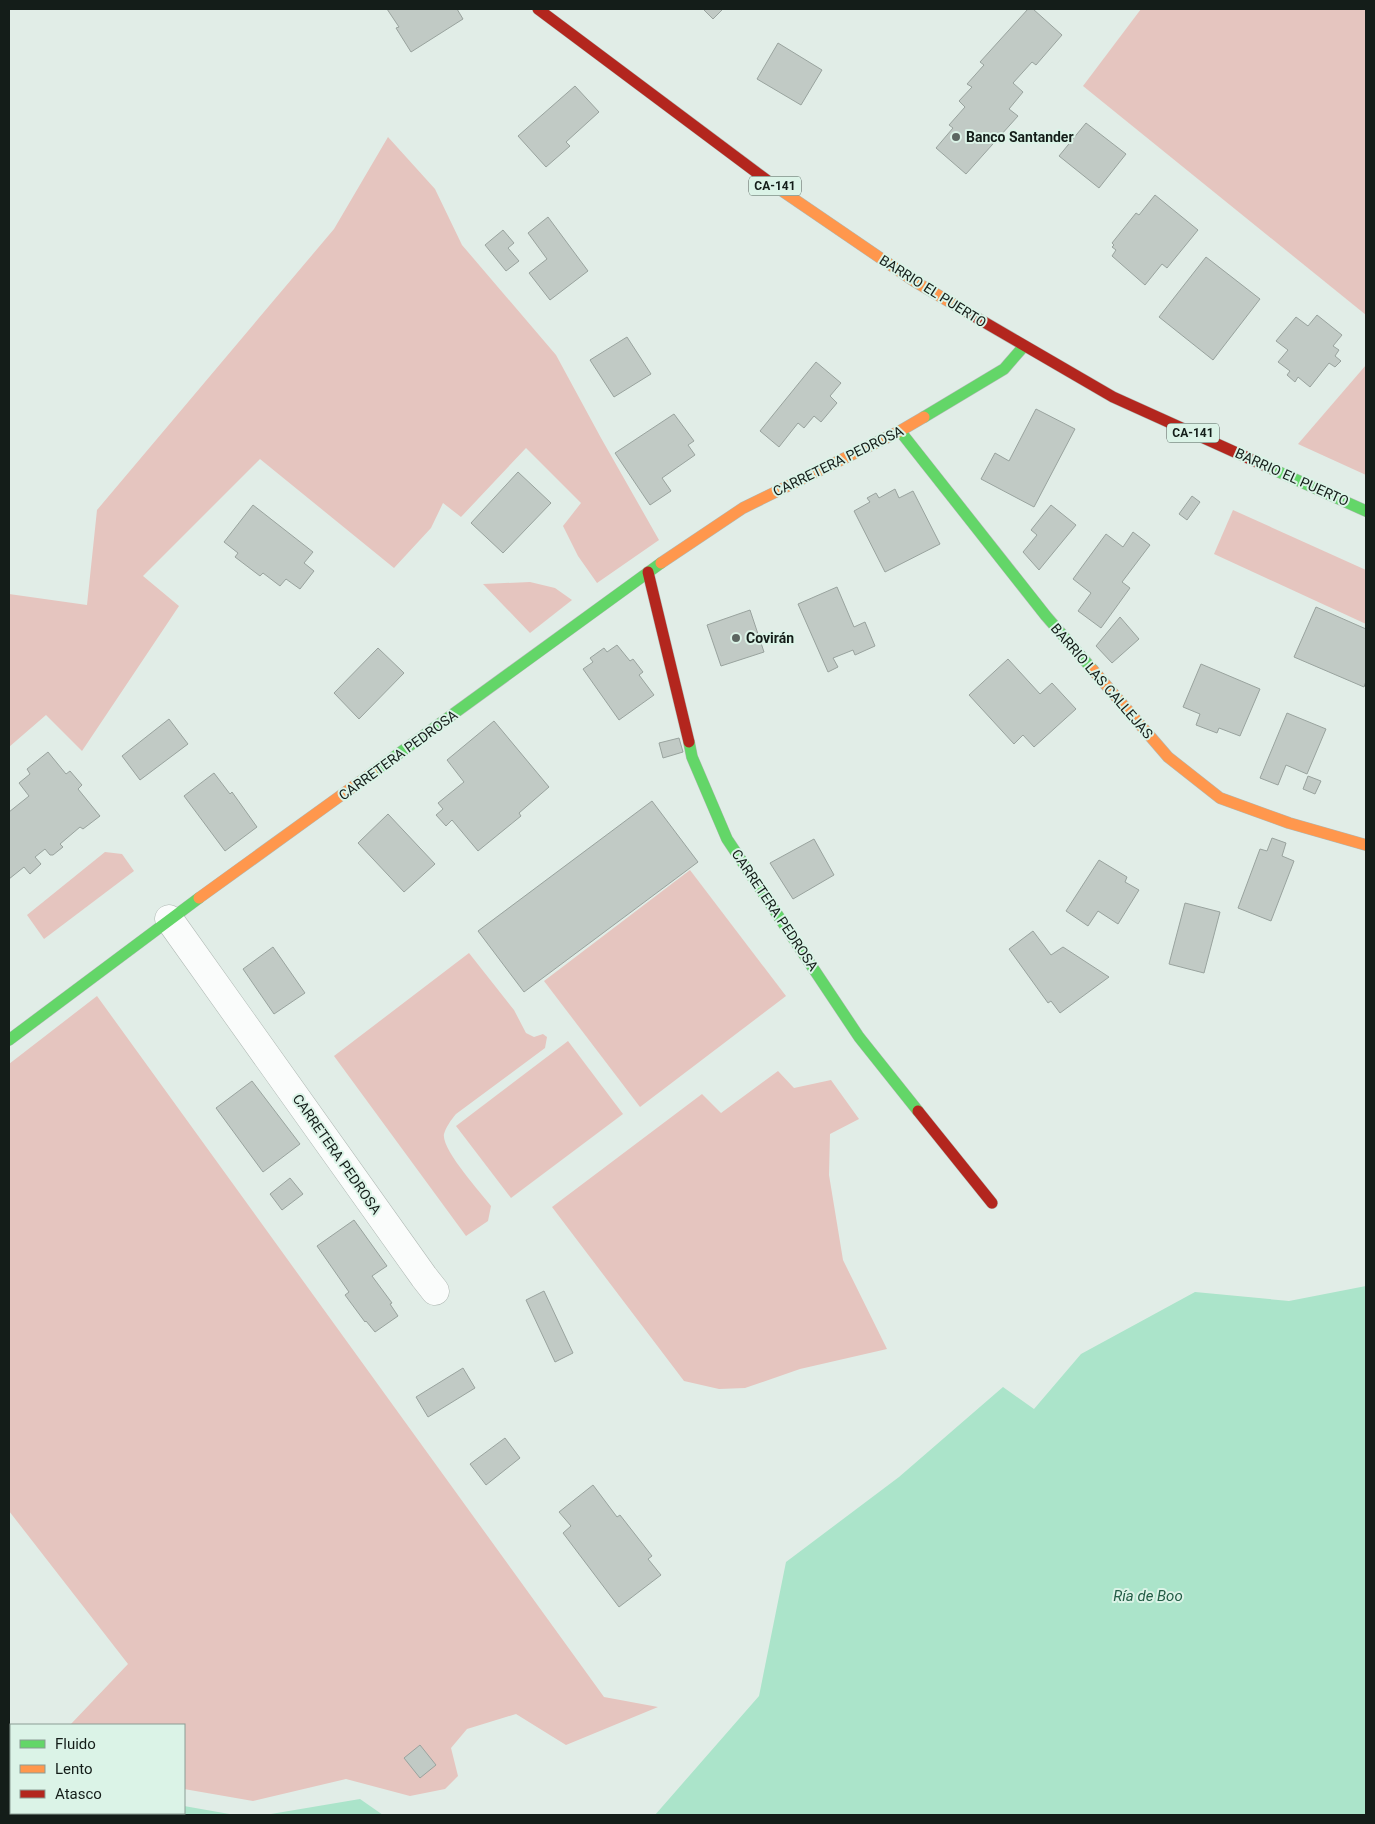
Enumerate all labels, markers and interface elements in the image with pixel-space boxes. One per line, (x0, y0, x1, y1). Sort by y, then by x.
place label: Banco Santander (966, 129, 1074, 145)
marker: Banco Santander (950, 131, 962, 143)
road number: CA-141 (749, 177, 801, 196)
street label: BARRIO EL PUERTO (877, 252, 989, 330)
street label: CARRETERA PEDROSA (770, 423, 906, 499)
road number: CA-141 (1167, 423, 1219, 442)
street label: BARRIO EL PUERTO (1233, 445, 1351, 509)
street label: BARRIO LAS CALLEJAS (1048, 620, 1156, 742)
place label: Covirán (746, 630, 794, 646)
marker: Covirán (730, 632, 742, 644)
street label: CARRETERA PEDROSA (336, 707, 460, 803)
street label: CARRETERA PEDROSA (728, 846, 822, 974)
street label: CARRETERA PEDROSA (289, 1091, 385, 1217)
water label: Ría de Boo (1113, 1587, 1183, 1605)
legend (10, 1724, 185, 1814)
text: Fluido (55, 1735, 96, 1753)
text: Lento (55, 1760, 93, 1778)
text: Atasco (55, 1785, 102, 1803)

